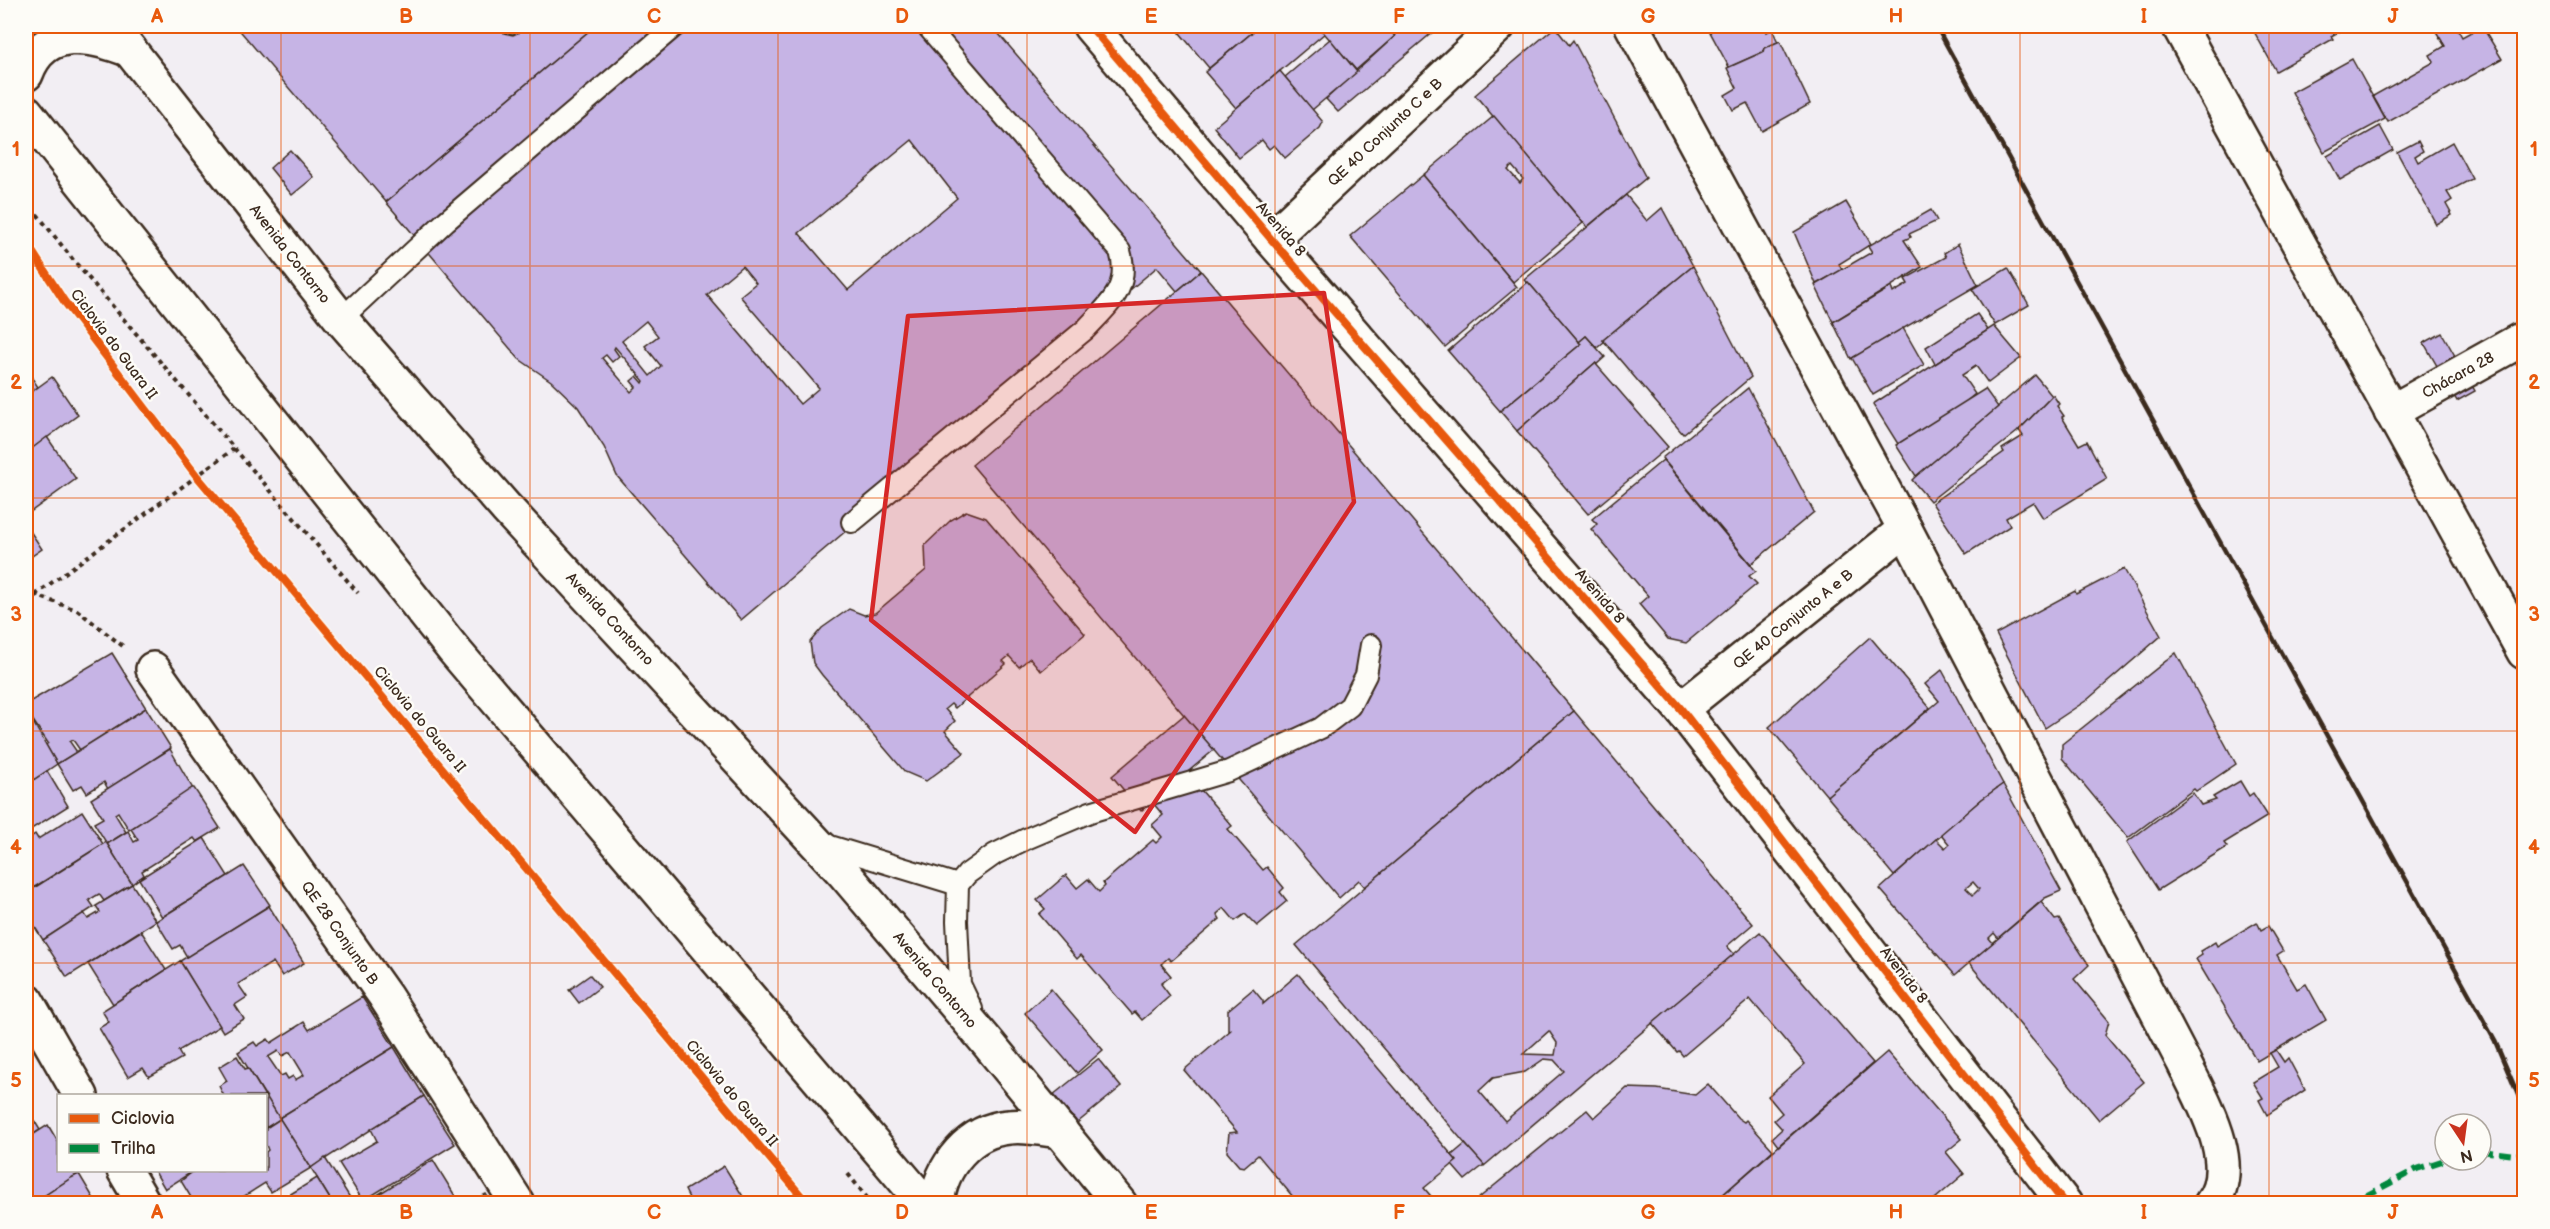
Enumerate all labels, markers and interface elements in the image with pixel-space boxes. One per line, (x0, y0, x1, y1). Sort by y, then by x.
text: A (150, 5, 164, 29)
text: B (399, 5, 413, 29)
text: C (647, 5, 661, 29)
text: D (895, 5, 909, 29)
text: E (1145, 5, 1158, 29)
text: F (1393, 5, 1405, 29)
text: G (1641, 5, 1656, 29)
text: H (1889, 5, 1903, 29)
text: I (2141, 5, 2147, 29)
text: J (2388, 5, 2400, 29)
street label: QE 40 Conjunto C e B (1324, 74, 1447, 191)
text: 1 (12, 138, 20, 162)
text: 1 (2530, 138, 2538, 162)
street label: Avenida 8 (1252, 198, 1310, 261)
street label: Avenida Contorno (245, 201, 334, 308)
street label: Ciclovia do Guara II (66, 285, 162, 404)
street label: Chácara 28 (2419, 348, 2498, 403)
text: 2 (10, 371, 22, 395)
text: 2 (2528, 371, 2540, 395)
street label: Avenida 8 (1571, 565, 1629, 628)
street label: QE 40 Conjunto A e B (1730, 565, 1857, 674)
street label: Avenida Contorno (562, 569, 658, 670)
text: 3 (10, 603, 22, 627)
text: 3 (2528, 603, 2540, 627)
street label: Ciclovia do Guara II (369, 662, 470, 777)
text: 4 (10, 836, 22, 860)
text: 4 (2528, 836, 2540, 860)
street label: QE 28 Conjunto B (297, 878, 382, 989)
street label: Avenida Contorno (889, 928, 981, 1033)
street label: Avenida 8 (1876, 943, 1932, 1008)
street label: Ciclovia do Guara II (681, 1036, 782, 1151)
text: 5 (10, 1069, 22, 1093)
text: 5 (2528, 1069, 2540, 1093)
legend (57, 1094, 267, 1172)
text: Ciclovia (111, 1108, 175, 1129)
north arrow (2433, 1112, 2493, 1172)
text: Trilha (111, 1138, 156, 1159)
text: N (2458, 1145, 2474, 1166)
text: A (150, 1201, 164, 1225)
text: B (399, 1201, 413, 1225)
text: C (647, 1201, 661, 1225)
text: D (895, 1201, 909, 1225)
text: E (1145, 1201, 1158, 1225)
text: F (1393, 1201, 1405, 1225)
text: G (1641, 1201, 1656, 1225)
text: H (1889, 1201, 1903, 1225)
text: I (2141, 1201, 2147, 1225)
text: J (2388, 1201, 2400, 1225)

